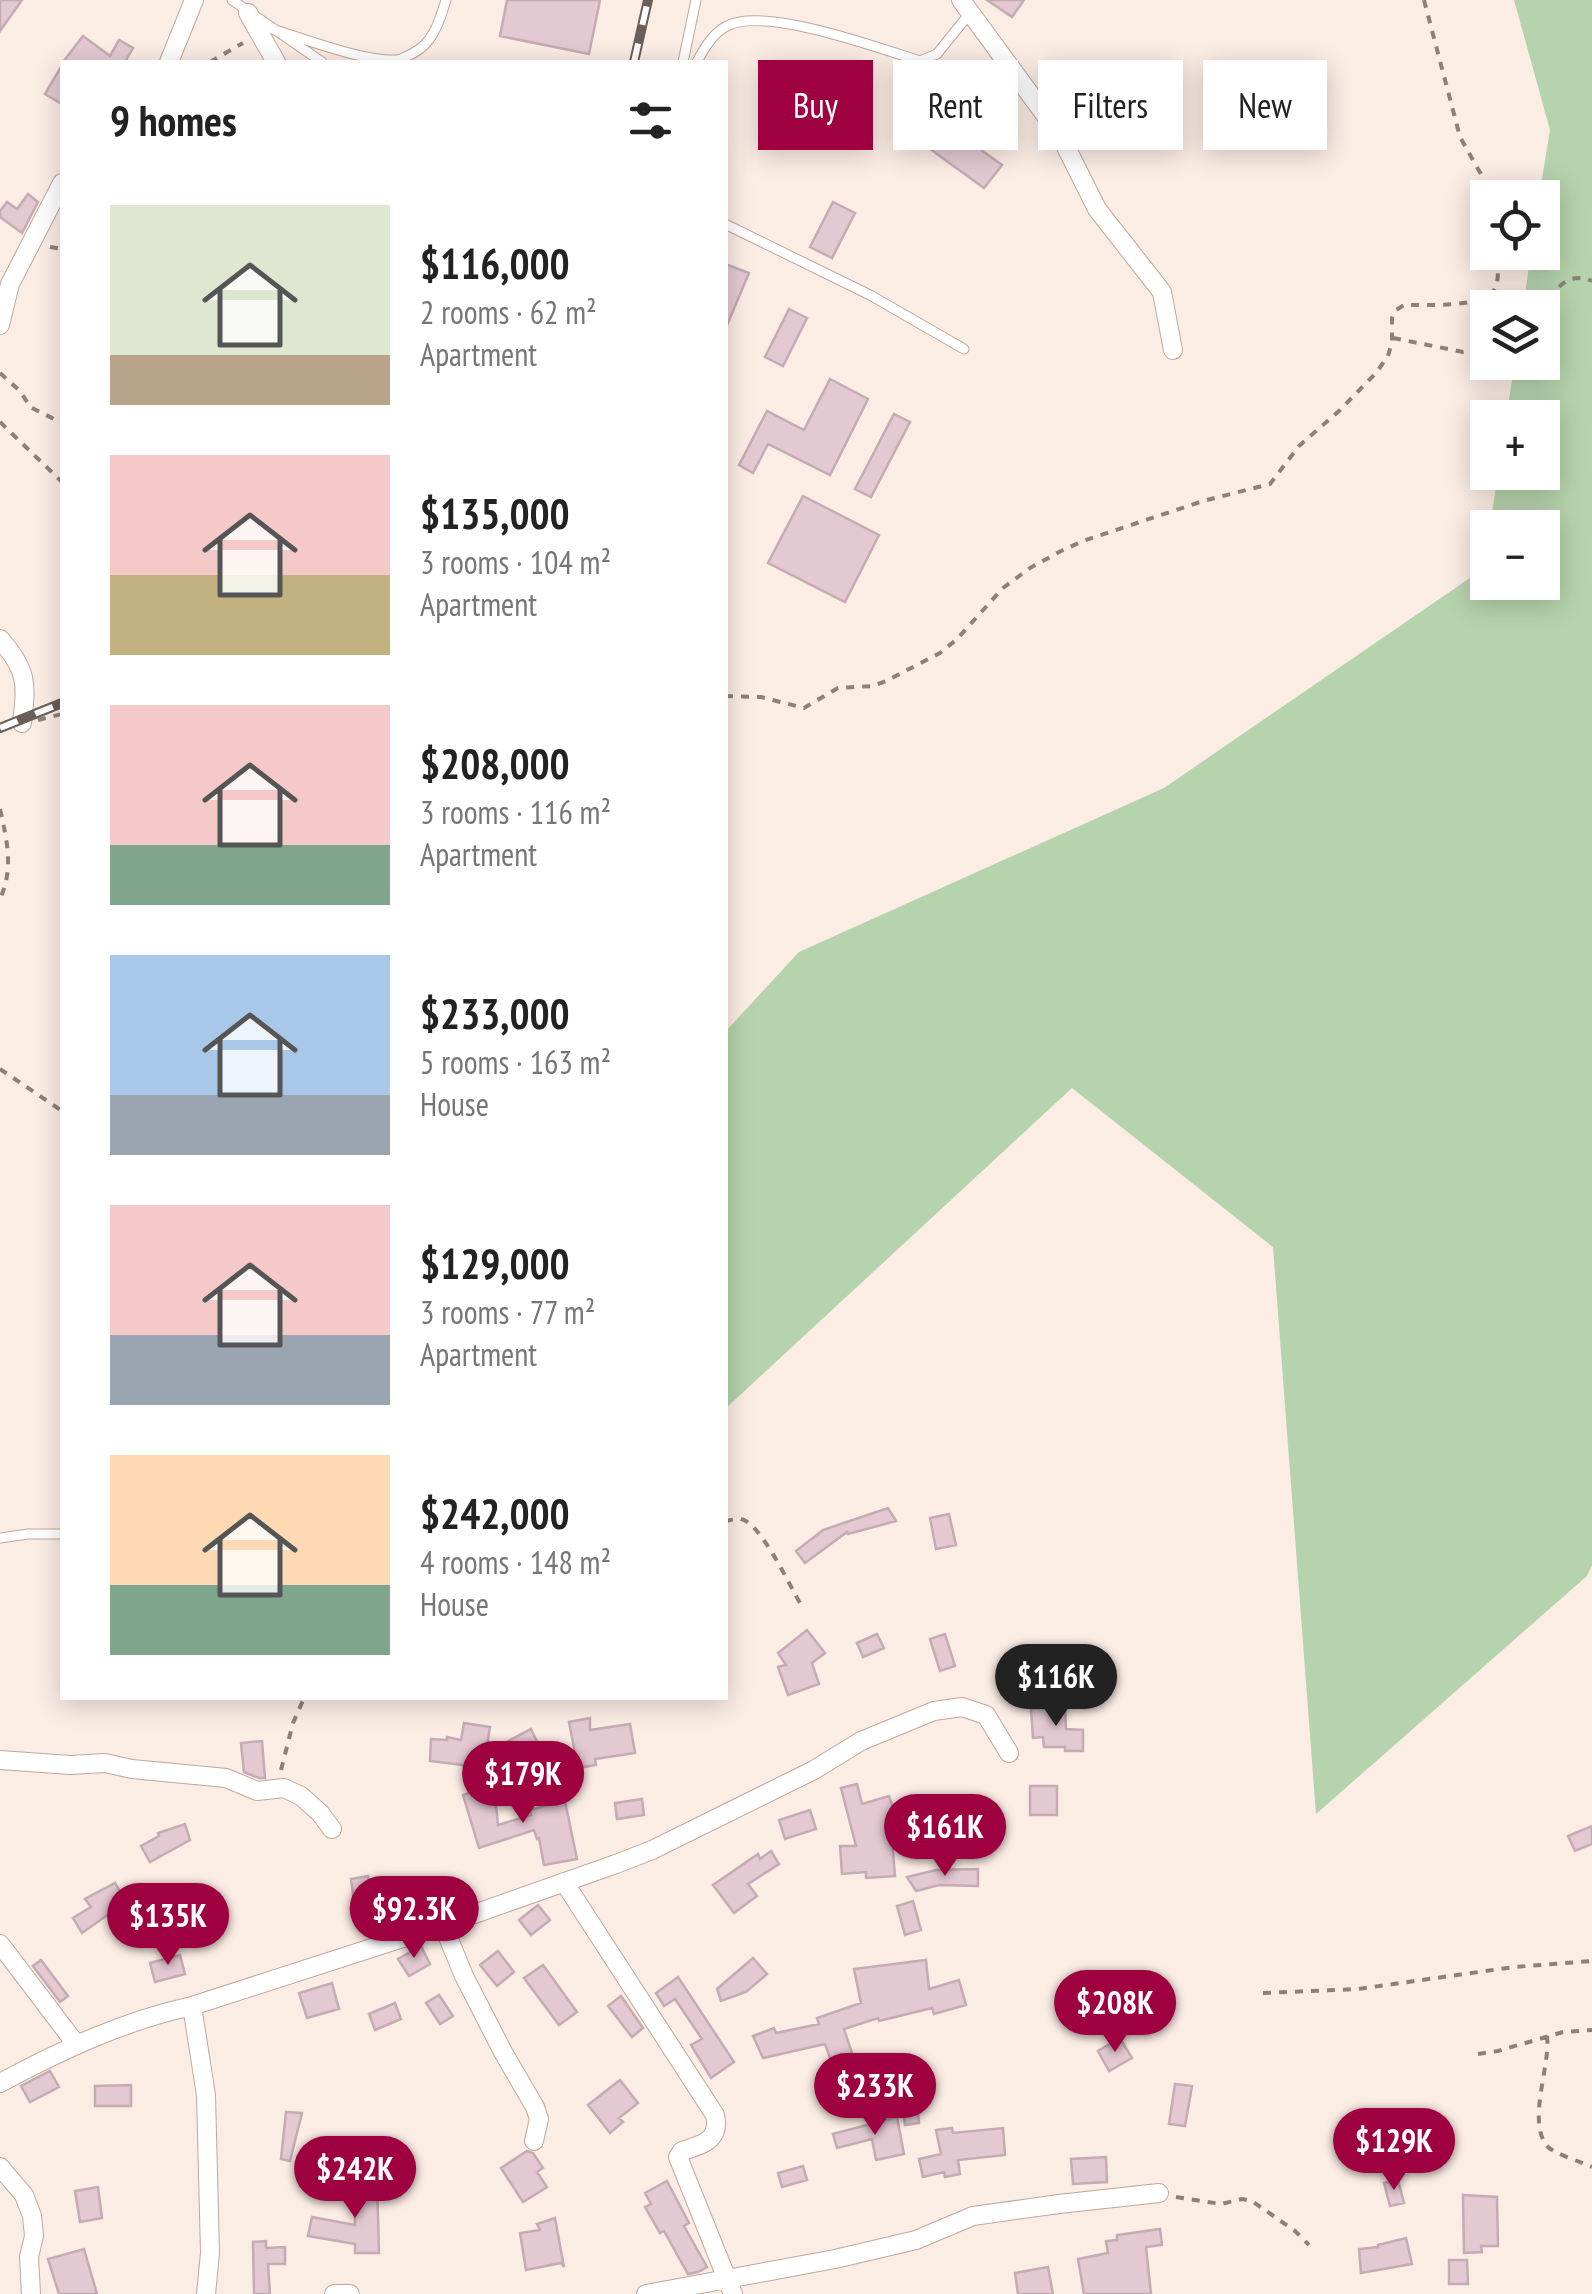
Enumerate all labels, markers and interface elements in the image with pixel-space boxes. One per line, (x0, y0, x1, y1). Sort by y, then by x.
chip: Buy (758, 60, 873, 150)
chip: Rent (893, 60, 1018, 150)
chip: Filters (1038, 60, 1183, 150)
chip: New (1203, 60, 1327, 150)
text: 9 homes (110, 93, 237, 148)
icon: filters (623, 93, 678, 148)
map controls (1470, 180, 1560, 600)
button: locate (1470, 180, 1560, 270)
text: $116,000 (420, 236, 570, 291)
icon: home (190, 245, 310, 365)
button: layers (1470, 290, 1560, 380)
text: 2 rooms · 62 m² (420, 291, 597, 333)
text: Apartment (420, 333, 537, 375)
button: + (1470, 400, 1560, 490)
text: $135,000 (420, 486, 570, 541)
icon: home (190, 495, 310, 615)
button: − (1470, 510, 1560, 600)
text: 3 rooms · 104 m² (420, 541, 611, 583)
text: Apartment (420, 583, 537, 625)
text: $208,000 (420, 736, 570, 791)
icon: home (190, 745, 310, 865)
text: 3 rooms · 116 m² (420, 791, 611, 833)
text: Apartment (420, 833, 537, 875)
text: $233,000 (420, 986, 570, 1041)
icon: home (190, 995, 310, 1115)
text: 5 rooms · 163 m² (420, 1041, 611, 1083)
text: House (420, 1083, 489, 1125)
text: $129,000 (420, 1236, 570, 1291)
icon: home (190, 1245, 310, 1365)
text: 3 rooms · 77 m² (420, 1291, 595, 1333)
text: Apartment (420, 1333, 537, 1375)
text: $242,000 (420, 1486, 570, 1541)
icon: home (190, 1495, 310, 1615)
text: 4 rooms · 148 m² (420, 1541, 611, 1583)
text: House (420, 1583, 489, 1625)
pin: $116K (986, 1644, 1126, 1729)
text: $116K (1017, 1655, 1095, 1697)
pin: $179K (453, 1741, 593, 1826)
text: $179K (484, 1752, 562, 1794)
pin: $161K (875, 1794, 1015, 1879)
text: $161K (906, 1805, 984, 1847)
pin: $92.3K (333, 1876, 495, 1961)
pin: $135K (98, 1883, 238, 1968)
text: $92.3K (372, 1887, 456, 1929)
text: $135K (129, 1894, 207, 1936)
pin: $208K (1045, 1970, 1185, 2055)
text: $208K (1076, 1981, 1154, 2023)
pin: $233K (805, 2053, 945, 2138)
text: $233K (836, 2064, 914, 2106)
pin: $129K (1324, 2108, 1464, 2193)
text: $129K (1355, 2119, 1433, 2161)
pin: $242K (285, 2136, 425, 2221)
text: $242K (316, 2147, 394, 2189)

